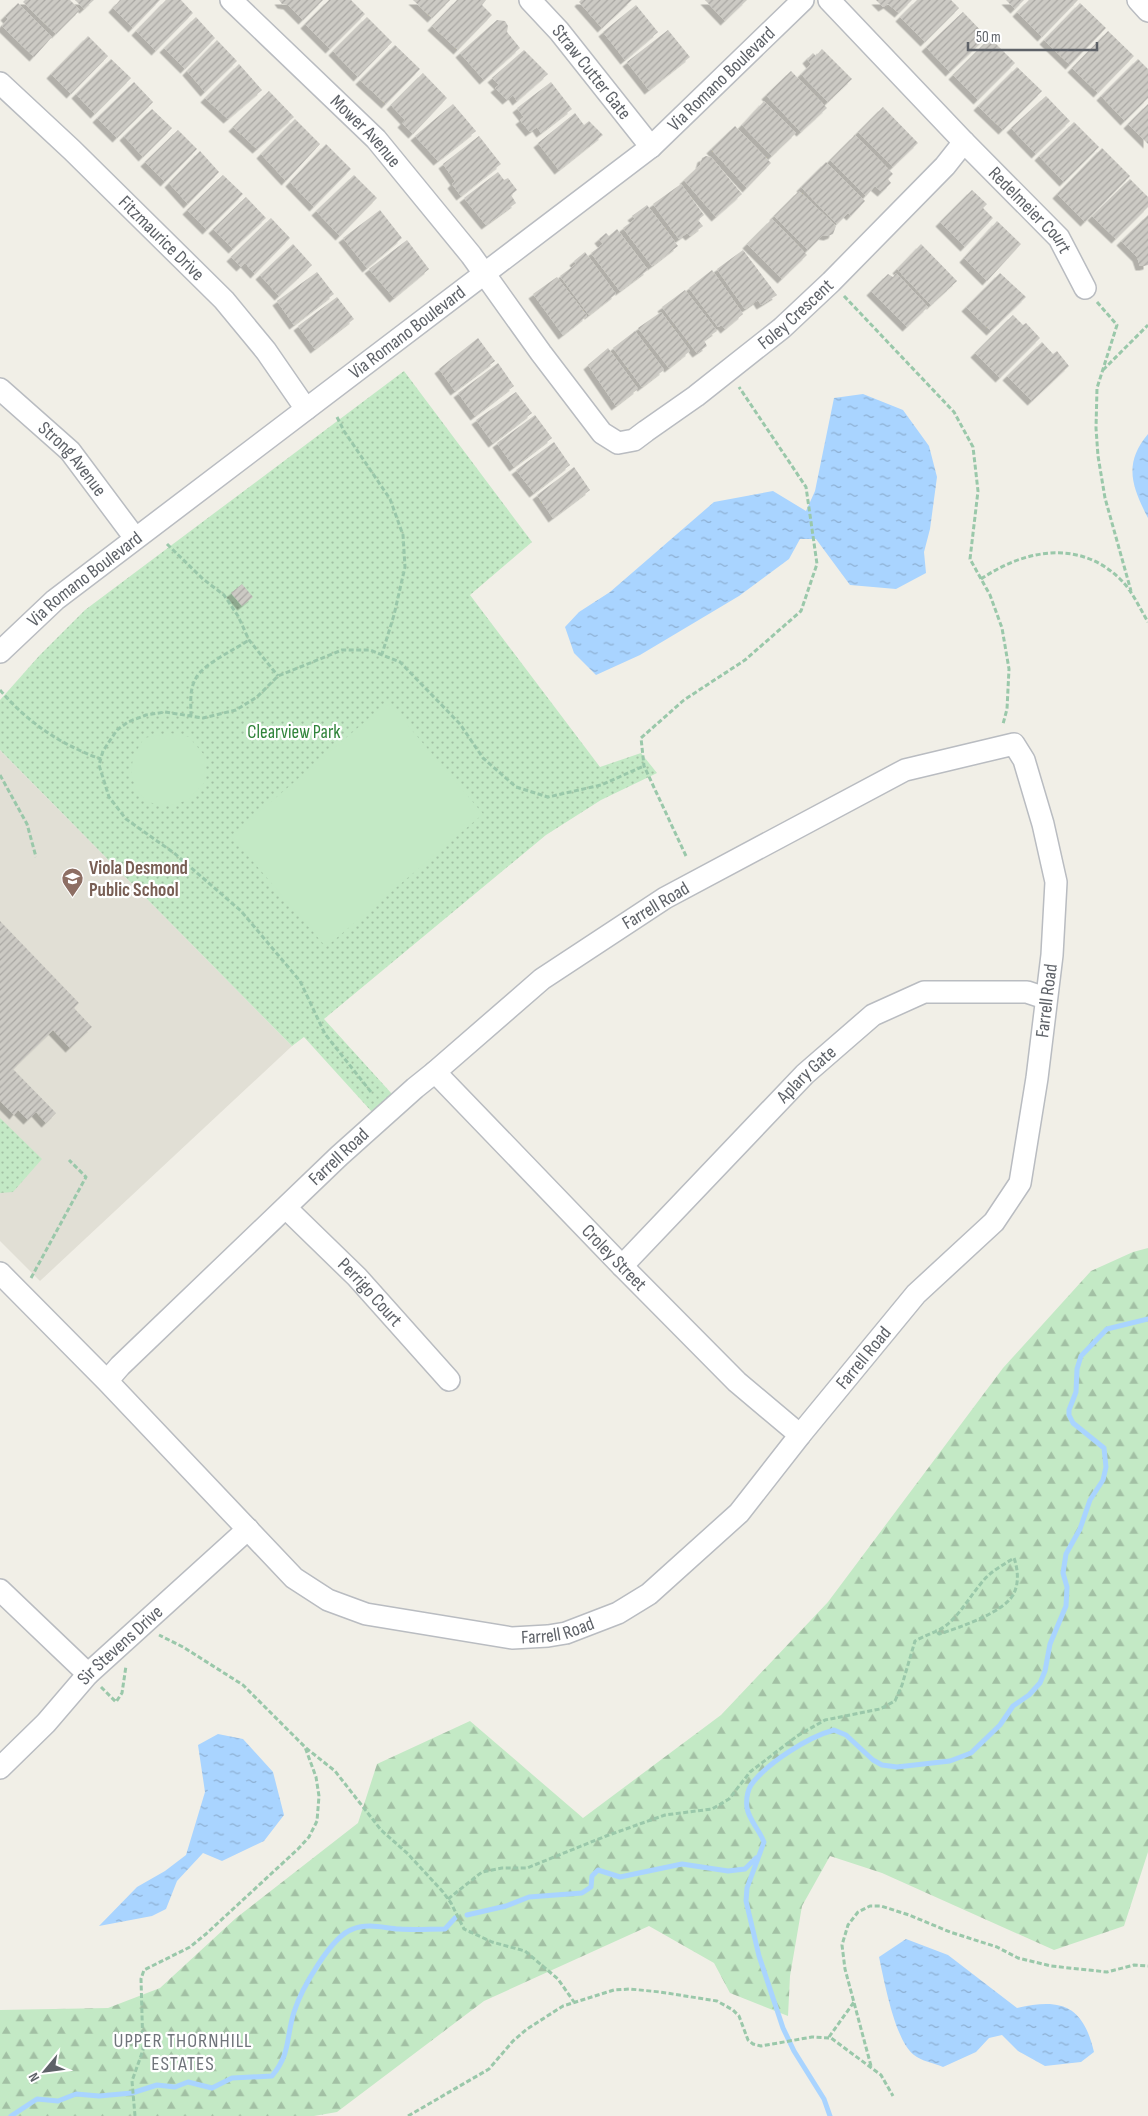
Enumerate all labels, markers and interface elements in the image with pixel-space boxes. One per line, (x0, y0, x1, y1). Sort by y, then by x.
street label: Straw Cutter Gate (547, 20, 636, 124)
scale bar (968, 20, 1097, 52)
street label: Via Romano Boulevard (663, 22, 780, 136)
text: 50 m (976, 28, 1001, 47)
street label: Mower Avenue (325, 90, 406, 172)
street label: Redelmeier Court (984, 162, 1076, 257)
street label: Fitzmaurice Drive (114, 191, 209, 286)
street label: Foley Crescent (753, 274, 838, 354)
street label: Via Romano Boulevard (344, 281, 470, 384)
street label: Strong Avenue (33, 417, 111, 501)
street label: Via Romano Boulevard (22, 526, 147, 632)
park label: Clearview Park (247, 721, 341, 744)
place label: Viola Desmond Public School (89, 857, 188, 902)
school or university icon: Viola Desmond Public School (61, 867, 85, 898)
street label: Farrell Road (618, 877, 694, 935)
street label: Farrell Road (1031, 962, 1062, 1039)
street label: Aplary Gate (771, 1041, 841, 1109)
street label: Farrell Road (304, 1123, 374, 1191)
street label: Croley Street (577, 1220, 652, 1296)
street label: Perrigo Court (333, 1253, 407, 1331)
street label: Farrell Road (831, 1322, 896, 1394)
street label: Sir Stevens Drive (72, 1600, 168, 1690)
street label: Farrell Road (521, 1612, 597, 1649)
district label: UPPER THORNHILL ESTATES (113, 2029, 253, 2076)
north arrow (20, 2046, 70, 2096)
text: N (25, 2070, 43, 2084)

